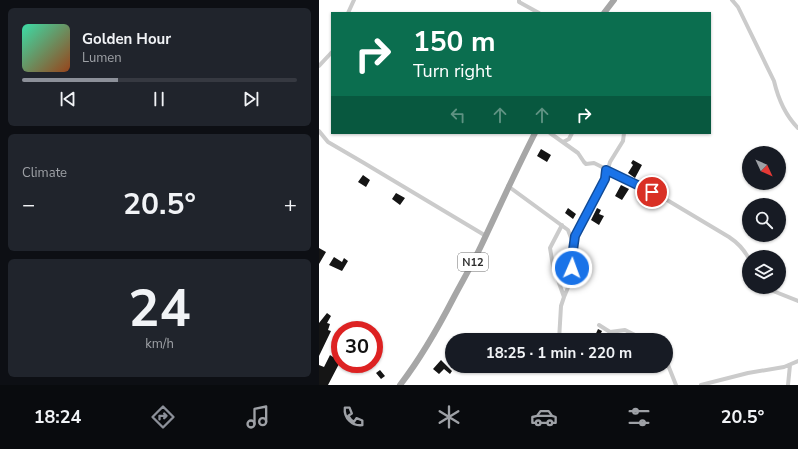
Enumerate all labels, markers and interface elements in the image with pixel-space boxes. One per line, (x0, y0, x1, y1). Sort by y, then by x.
text: 150 m (413, 23, 496, 61)
icon: right (347, 28, 399, 80)
text: Golden Hour (82, 29, 171, 49)
text: Lumen (82, 49, 122, 67)
text: Turn right (413, 59, 492, 83)
icon: previous (57, 88, 79, 110)
icon: pause (148, 88, 170, 110)
icon: next (240, 88, 262, 110)
icon: left (447, 104, 469, 126)
icon: ahead (489, 104, 511, 126)
icon: ahead (531, 104, 553, 126)
icon: right (573, 104, 595, 126)
north arrow (742, 146, 786, 190)
map controls (742, 146, 786, 294)
text: Climate (22, 164, 67, 182)
pin (635, 175, 669, 209)
icon: arrive (641, 181, 663, 203)
text: 20.5° (123, 184, 196, 225)
text: − (22, 190, 35, 220)
text: + (284, 190, 297, 220)
button: search (742, 198, 786, 242)
position arrow (551, 247, 593, 289)
button: layers (742, 250, 786, 294)
road number: N12 (458, 253, 488, 271)
text: 24 (128, 273, 191, 344)
speed limit sign: 30 (331, 321, 383, 373)
text: km/h (145, 335, 174, 353)
text: 18:25 · 1 min · 220 m (486, 343, 632, 363)
icon: directions (149, 403, 177, 431)
icon: music (244, 403, 272, 431)
icon: phone (339, 403, 367, 431)
icon: climate (435, 403, 463, 431)
icon: car (530, 403, 558, 431)
icon: filters (625, 403, 653, 431)
text: 18:24 (34, 405, 81, 429)
text: 20.5° (721, 405, 764, 429)

